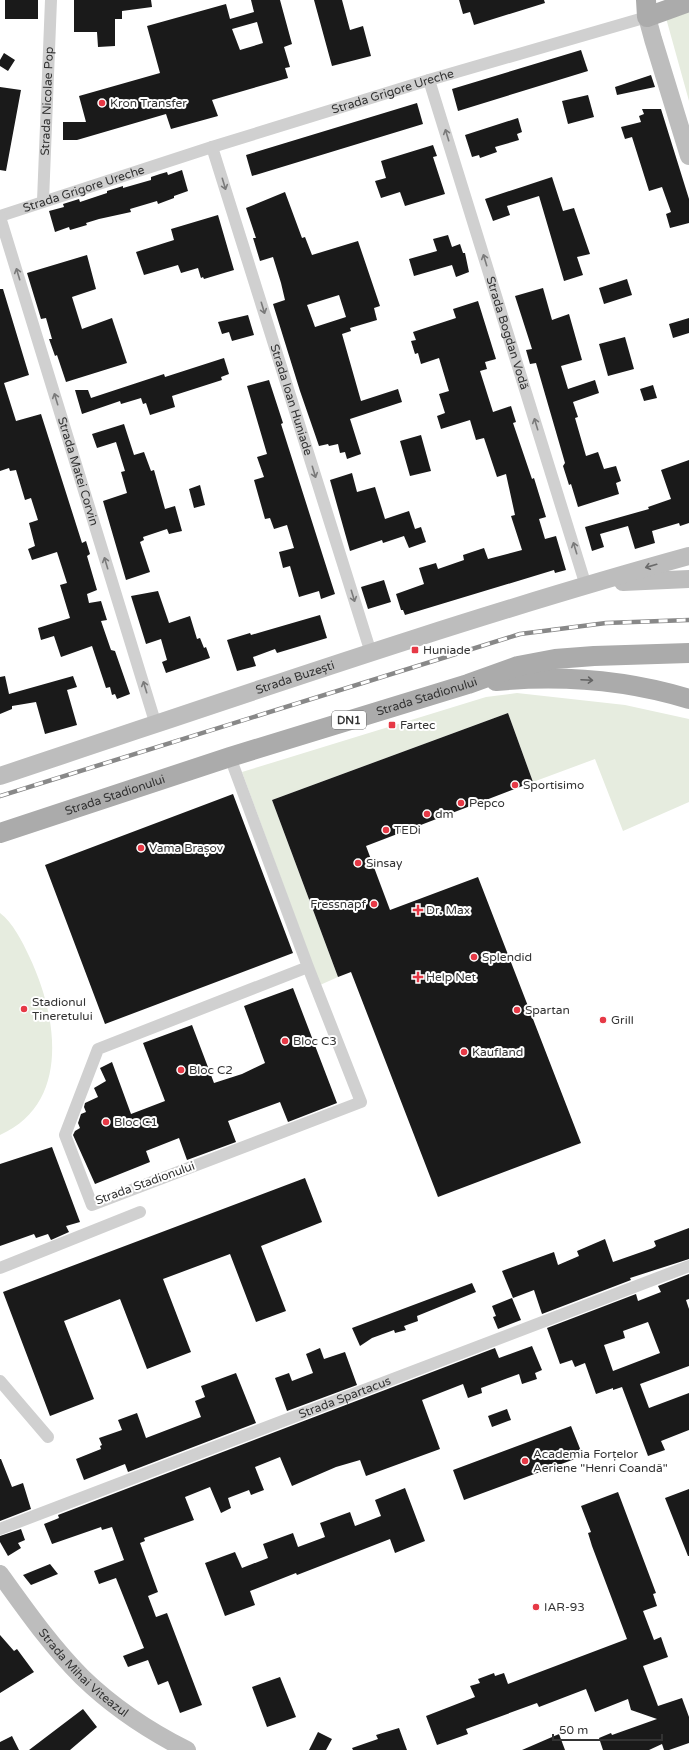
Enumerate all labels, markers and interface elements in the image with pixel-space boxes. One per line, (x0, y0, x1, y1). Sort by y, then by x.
street label: Strada Nicolae Pop (38, 46, 56, 156)
street label: Strada Grigore Ureche (330, 66, 456, 117)
place label: Kron Transfer (110, 96, 187, 110)
marker: Kron Transfer (97, 98, 107, 108)
one-way arrow (443, 129, 450, 142)
street label: Strada Grigore Ureche (21, 162, 146, 215)
one-way arrow (220, 178, 228, 190)
one-way arrow (481, 253, 488, 266)
one-way arrow (14, 268, 21, 281)
street label: Strada Bogdan Vodă (483, 275, 532, 391)
one-way arrow (260, 301, 267, 314)
street label: Strada Ioan Huniade (267, 342, 316, 457)
one-way arrow (52, 392, 59, 405)
street label: Strada Matei Corvin (55, 415, 101, 527)
one-way arrow (532, 418, 539, 431)
one-way arrow (311, 465, 318, 478)
one-way arrow (571, 542, 578, 555)
one-way arrow (102, 557, 110, 569)
one-way arrow (645, 563, 658, 570)
one-way arrow (350, 589, 357, 602)
place label: Huniade (423, 643, 471, 657)
marker: Huniade (410, 645, 420, 655)
street label: Strada Buzești (254, 658, 336, 697)
street label: Strada Stadionului (375, 674, 479, 719)
one-way arrow (580, 677, 593, 684)
one-way arrow (141, 681, 148, 694)
road number: DN1 (332, 711, 366, 729)
place label: Fartec (400, 718, 435, 732)
marker: Fartec (387, 720, 397, 730)
street label: Strada Stadionului (63, 772, 167, 818)
place label: Sportisimo (523, 778, 584, 792)
marker: Sportisimo (510, 780, 520, 790)
place label: Pepco (469, 796, 505, 810)
marker: Pepco (456, 798, 466, 808)
place label: dm (435, 807, 454, 821)
marker: dm (422, 809, 432, 819)
place label: TEDi (394, 823, 421, 837)
marker: TEDi (381, 825, 391, 835)
place label: Vama Brașov (149, 841, 224, 855)
marker: Vama Brașov (136, 843, 146, 853)
place label: Sinsay (366, 856, 403, 870)
marker: Sinsay (353, 858, 363, 868)
place label: Fressnapf (310, 897, 366, 911)
marker: Fressnapf (369, 899, 379, 909)
place label: Dr. Max (426, 903, 470, 917)
marker: Dr. Max (413, 905, 423, 915)
place label: Splendid (482, 950, 532, 964)
marker: Splendid (469, 952, 479, 962)
place label: Help Net (426, 970, 477, 984)
marker: Help Net (413, 972, 423, 982)
place label: Stadionul Tineretului (32, 995, 93, 1023)
place label: Spartan (525, 1003, 570, 1017)
marker: Stadionul Tineretului (19, 1004, 29, 1014)
marker: Spartan (512, 1005, 522, 1015)
place label: Grill (611, 1013, 634, 1027)
marker: Grill (598, 1015, 608, 1025)
place label: Bloc C3 (293, 1034, 337, 1048)
marker: Bloc C3 (280, 1036, 290, 1046)
place label: Kaufland (472, 1045, 523, 1059)
marker: Kaufland (459, 1047, 469, 1057)
place label: Bloc C2 (189, 1063, 233, 1077)
marker: Bloc C2 (176, 1065, 186, 1075)
place label: Bloc C1 (114, 1115, 158, 1129)
marker: Bloc C1 (101, 1117, 111, 1127)
street label: Strada Stadionului (93, 1159, 197, 1207)
street label: Strada Spartacus (297, 1373, 393, 1421)
place label: Academia Forțelor Aeriene "Henri Coandă" (533, 1447, 668, 1475)
marker: Academia Forțelor Aeriene "Henri Coandă" (520, 1456, 530, 1466)
place label: IAR-93 (544, 1600, 585, 1614)
marker: IAR-93 (531, 1602, 541, 1612)
street label: Strada Mihai Viteazul (36, 1626, 131, 1720)
scale bar (553, 1716, 662, 1742)
text: 50 m (559, 1723, 588, 1737)

